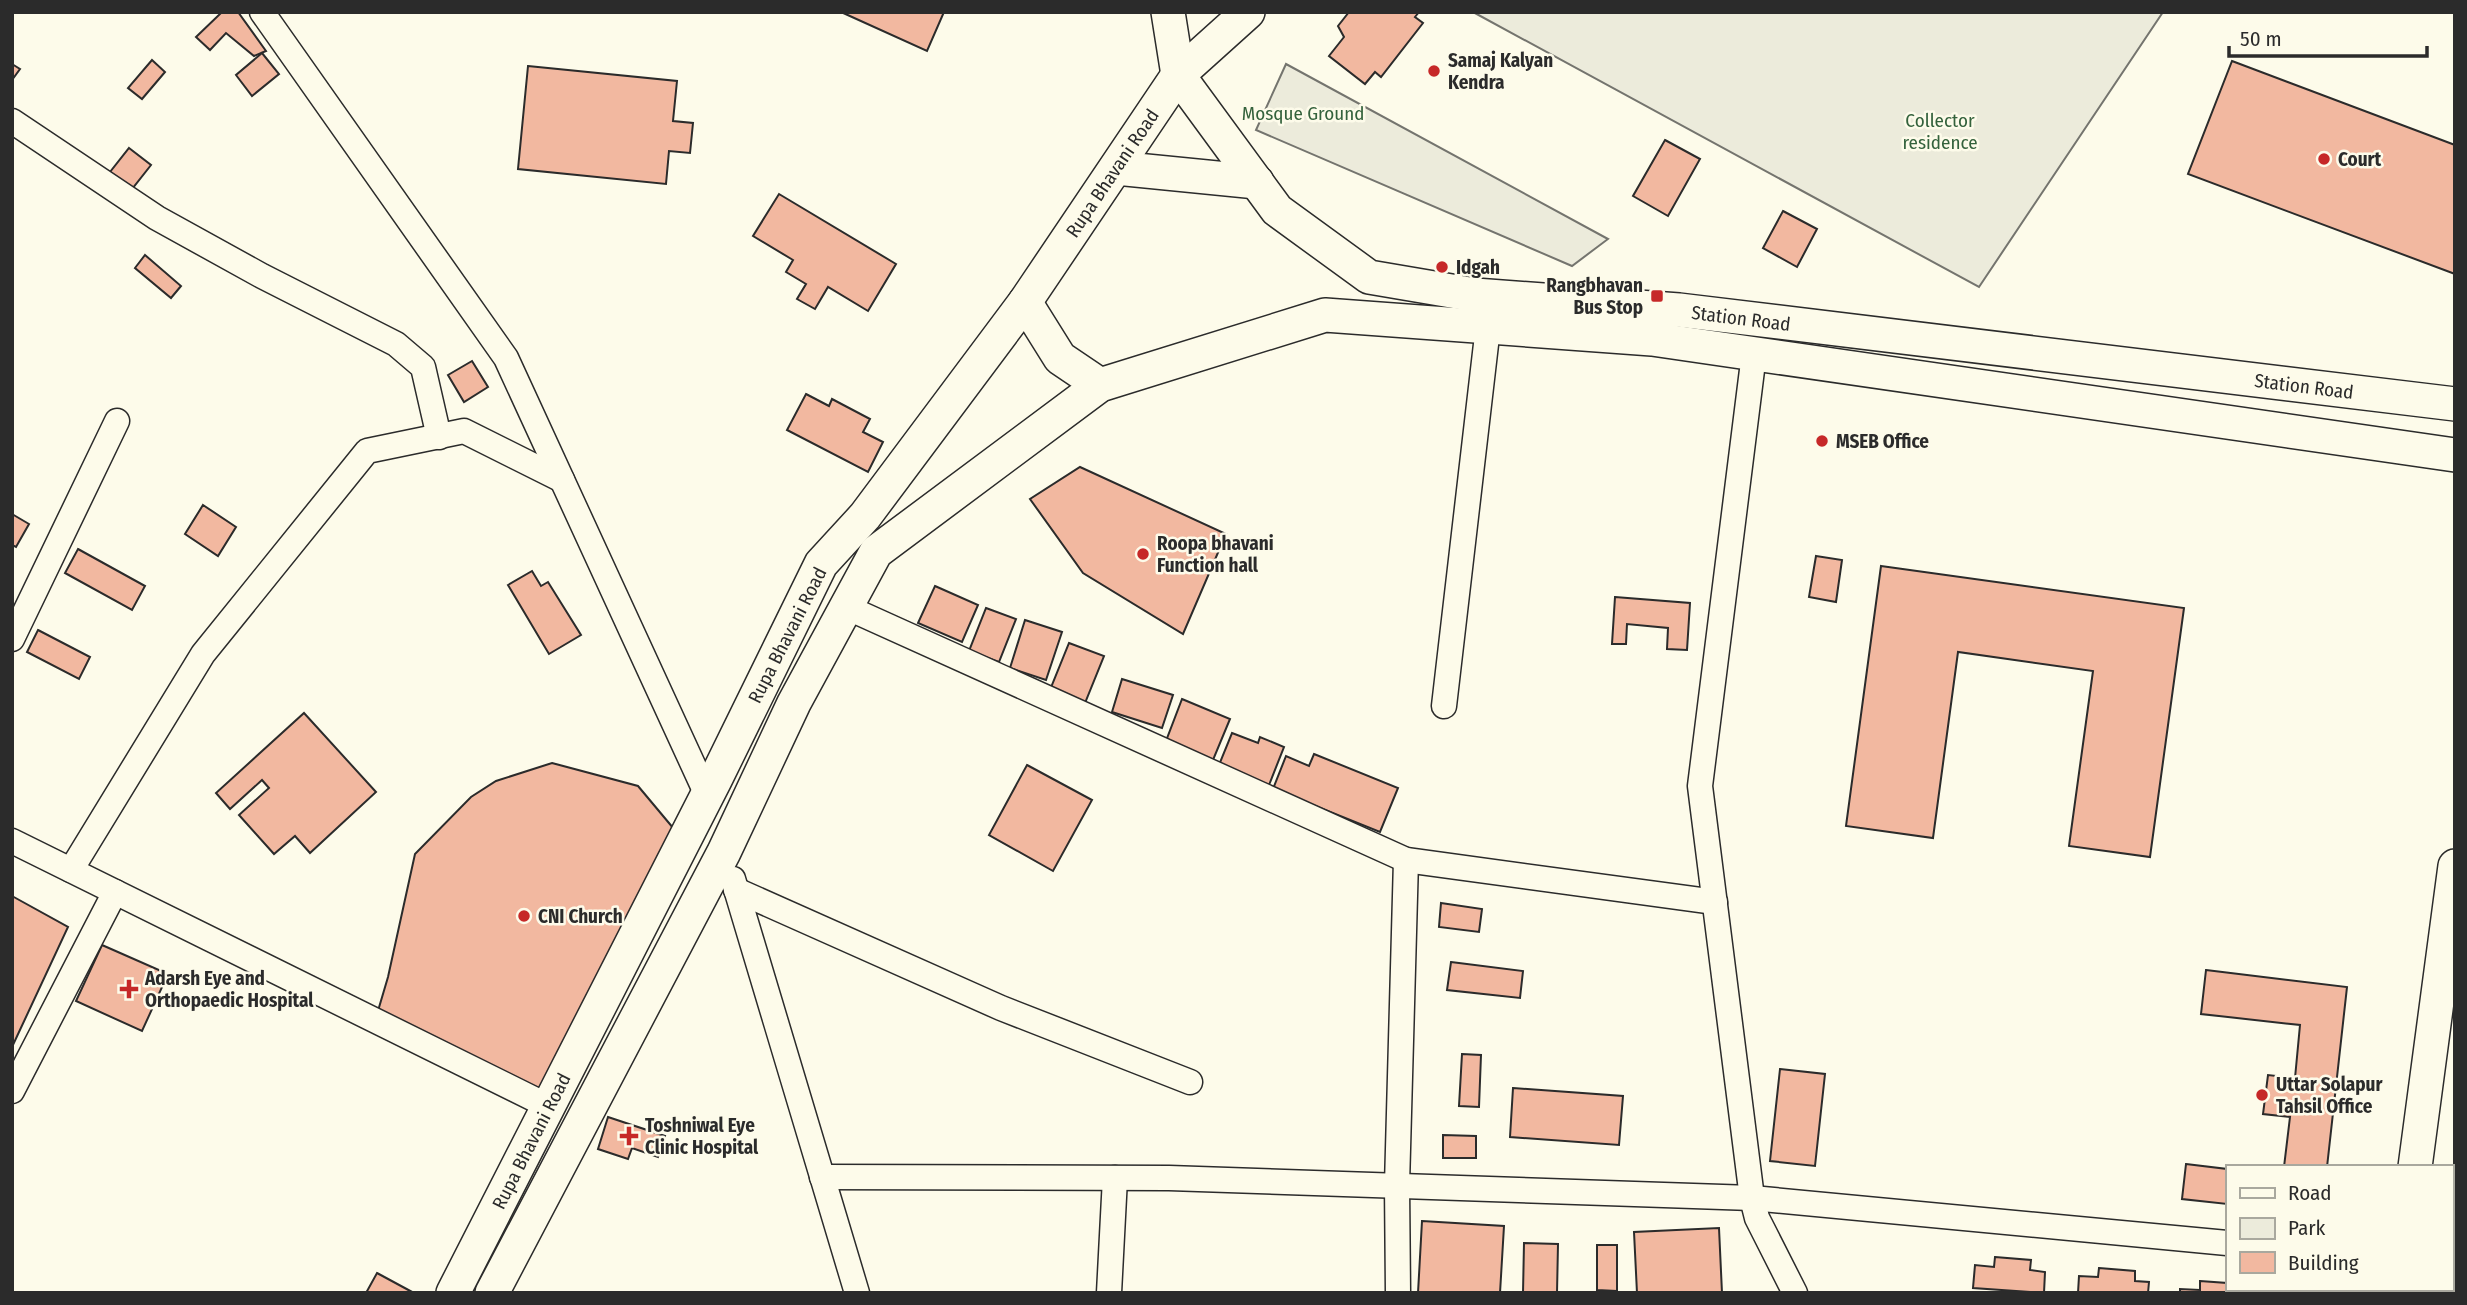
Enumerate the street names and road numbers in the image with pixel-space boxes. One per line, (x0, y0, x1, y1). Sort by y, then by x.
street label: Rupa Bhavani Road (1061, 105, 1164, 242)
street label: Station Road (1690, 301, 1792, 336)
street label: Station Road (2253, 369, 2355, 404)
street label: Rupa Bhavani Road (743, 563, 832, 707)
street label: Rupa Bhavani Road (487, 1069, 576, 1213)

